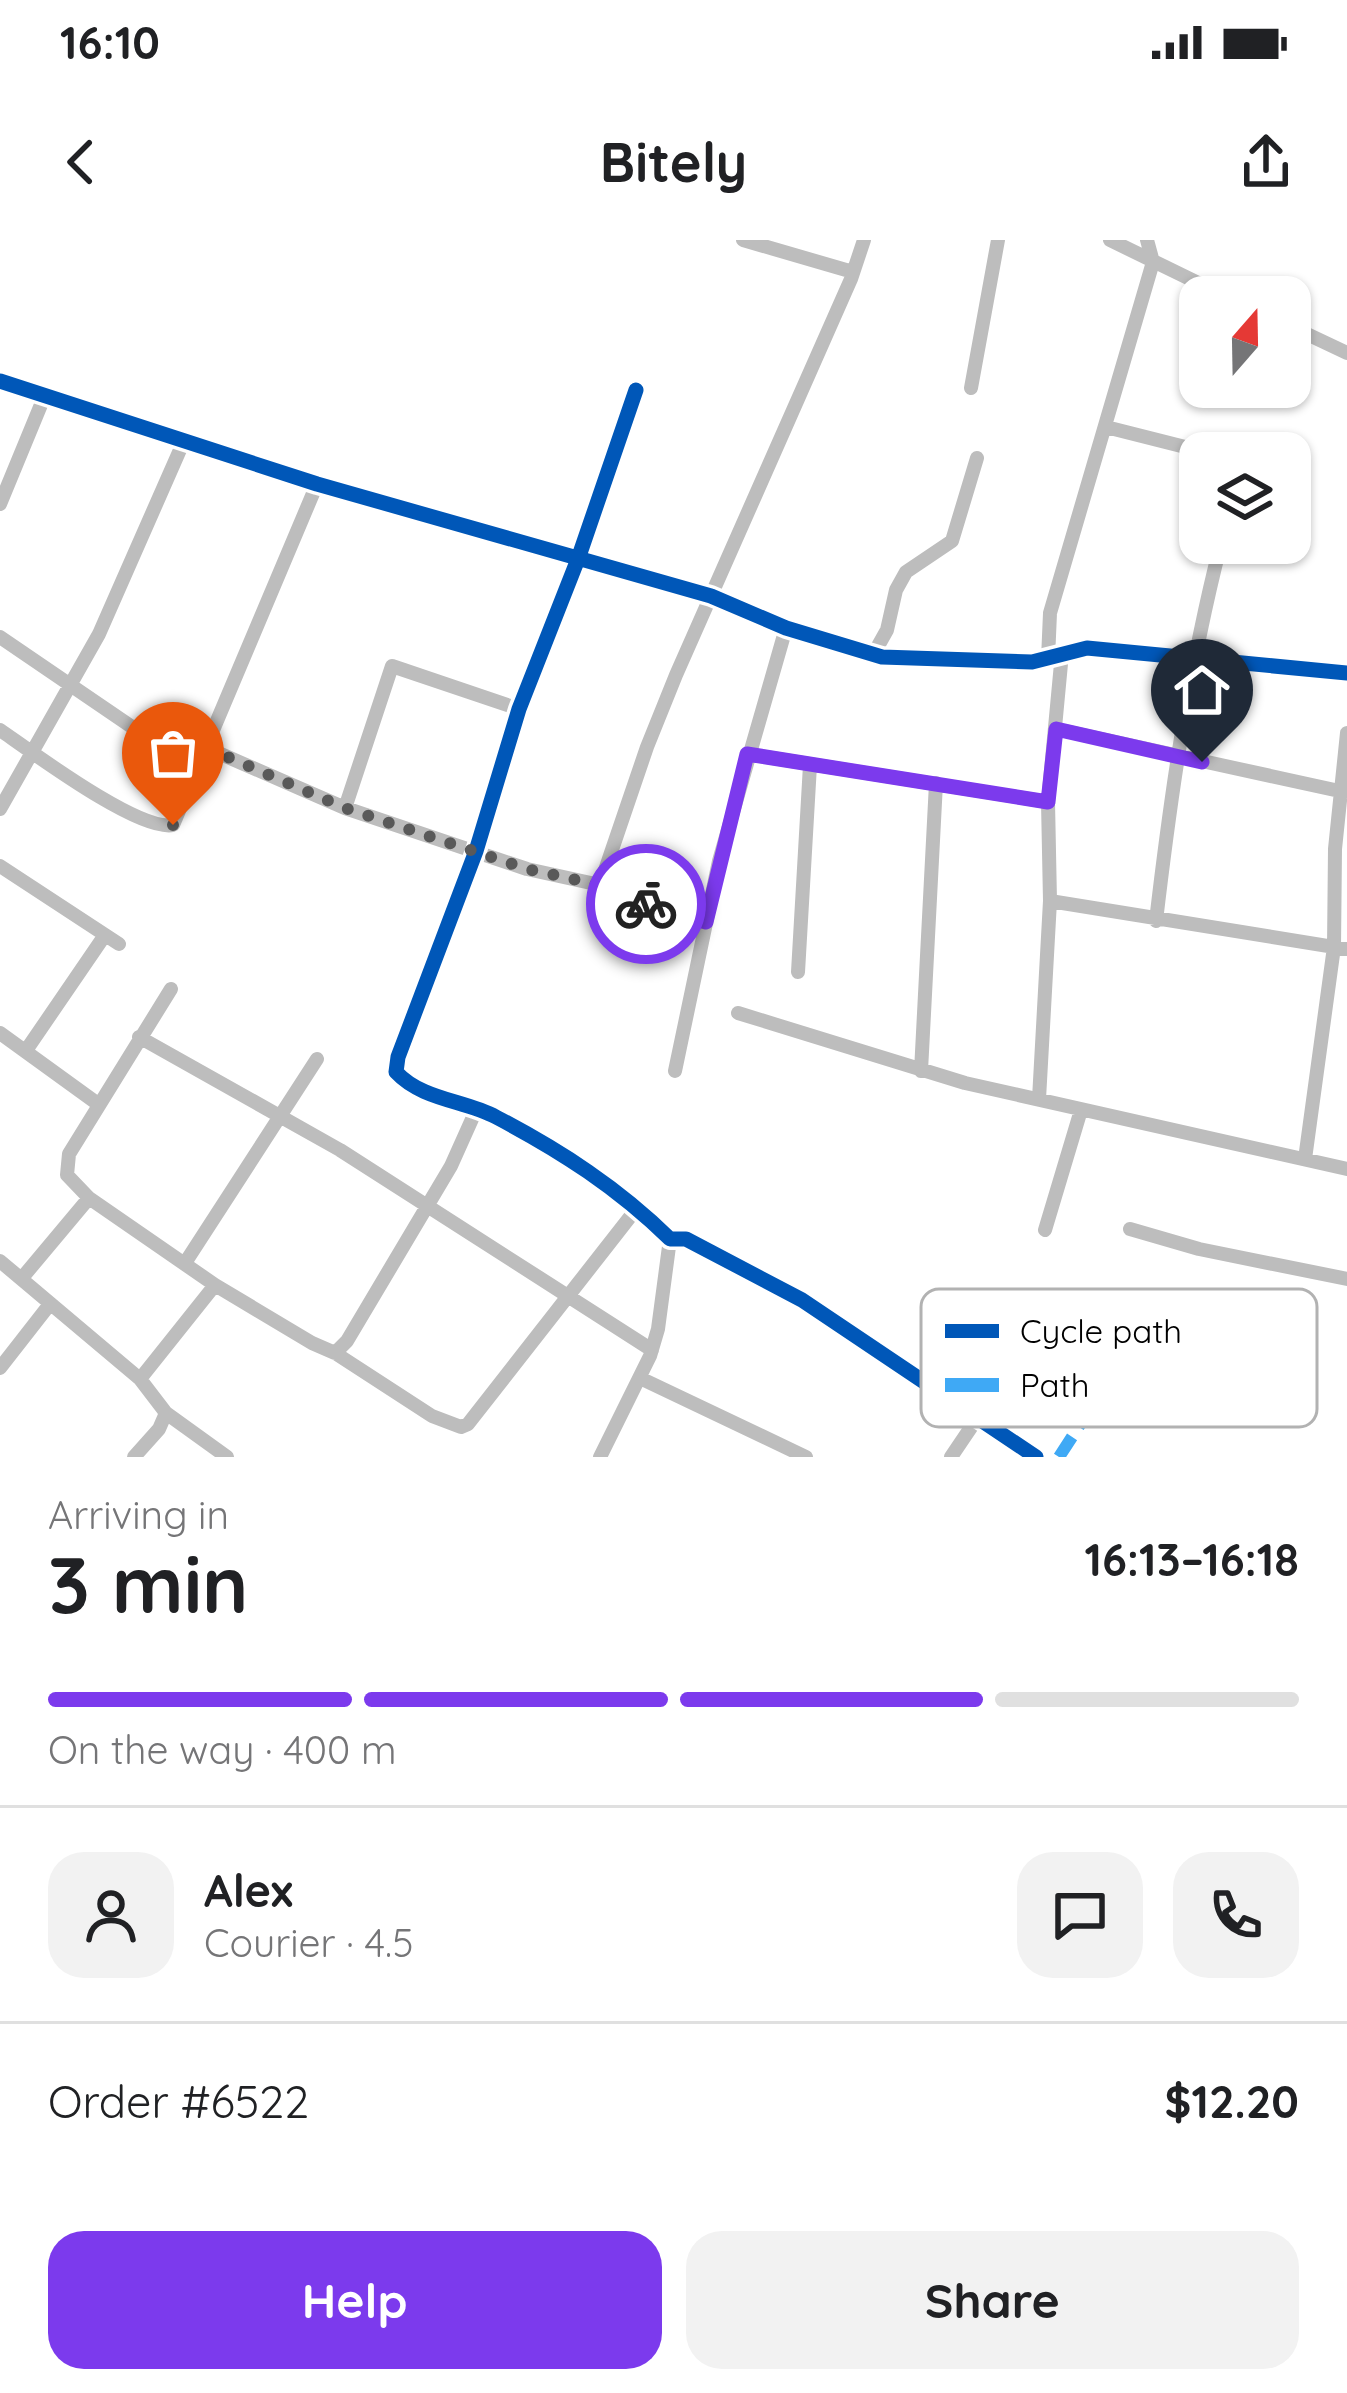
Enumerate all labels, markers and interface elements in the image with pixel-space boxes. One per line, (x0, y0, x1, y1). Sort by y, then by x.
text: 16:10 (60, 14, 160, 70)
text: Bitely (600, 128, 747, 196)
icon: back (48, 129, 114, 195)
icon: share (1233, 129, 1299, 195)
north arrow (1179, 276, 1311, 408)
map controls (1179, 276, 1311, 564)
button: layers (1179, 432, 1311, 564)
pin (1151, 639, 1253, 762)
icon: home (1169, 657, 1235, 723)
pin (122, 702, 224, 825)
icon: bag (140, 720, 206, 786)
courier (586, 844, 706, 964)
icon: bike (613, 871, 679, 937)
legend (921, 1289, 1317, 1427)
text: Cycle path (1020, 1310, 1182, 1351)
text: Path (1020, 1364, 1089, 1405)
text: Arriving in (48, 1490, 229, 1539)
text: 16:13–16:18 (1084, 1531, 1299, 1587)
text: 3 min (48, 1535, 249, 1633)
text: On the way · 400 m (48, 1725, 396, 1774)
button: person (48, 1852, 174, 1978)
button: chat (1017, 1852, 1143, 1978)
button: phone (1173, 1852, 1299, 1978)
text: Alex (204, 1862, 293, 1918)
text: Courier · 4.5 (204, 1918, 413, 1967)
text: Order #6522 (48, 2073, 309, 2129)
text: $12.20 (1165, 2073, 1299, 2129)
button: Help (48, 2231, 662, 2369)
button: Share (686, 2231, 1299, 2369)

